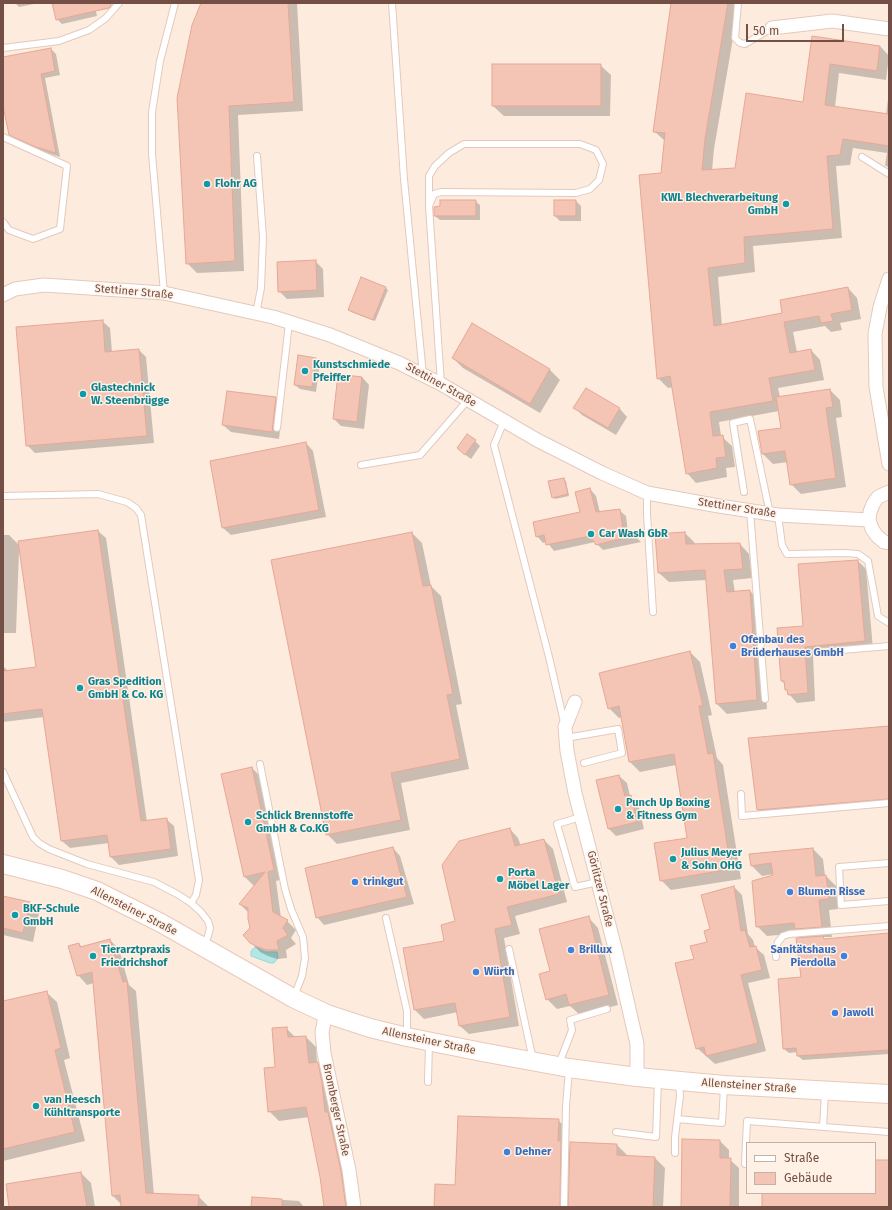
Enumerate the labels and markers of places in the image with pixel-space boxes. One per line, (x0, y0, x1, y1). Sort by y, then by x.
place label: Flohr AG (215, 177, 257, 191)
marker: Flohr AG (202, 179, 212, 189)
place label: KWL Blechverarbeitung GmbH (661, 191, 778, 217)
marker: KWL Blechverarbeitung GmbH (781, 199, 791, 209)
place label: Kunstschmiede Pfeiffer (313, 358, 390, 384)
marker: Kunstschmiede Pfeiffer (300, 366, 310, 376)
place label: Glastechnick W. Steenbrügge (91, 381, 169, 407)
marker: Glastechnick W. Steenbrügge (78, 389, 88, 399)
place label: Car Wash GbR (599, 527, 668, 541)
marker: Car Wash GbR (586, 529, 596, 539)
place label: Ofenbau des Brüderhauses GmbH (741, 633, 844, 659)
marker: Ofenbau des Brüderhauses GmbH (728, 641, 738, 651)
place label: Gras Spedition GmbH & Co. KG (88, 675, 163, 701)
marker: Gras Spedition GmbH & Co. KG (75, 683, 85, 693)
place label: Punch Up Boxing & Fitness Gym (626, 796, 710, 822)
marker: Punch Up Boxing & Fitness Gym (613, 804, 623, 814)
place label: Schlick Brennstoffe GmbH & Co.KG (256, 809, 353, 835)
marker: Schlick Brennstoffe GmbH & Co.KG (243, 817, 253, 827)
place label: Julius Meyer & Sohn OHG (681, 846, 742, 872)
marker: Julius Meyer & Sohn OHG (668, 854, 678, 864)
place label: Porta Möbel Lager (508, 866, 569, 892)
marker: Porta Möbel Lager (495, 874, 505, 884)
place label: trinkgut (363, 875, 404, 889)
marker: trinkgut (350, 877, 360, 887)
place label: Blumen Risse (798, 885, 865, 899)
marker: Blumen Risse (785, 887, 795, 897)
place label: BKF-Schule GmbH (23, 902, 80, 928)
marker: BKF-Schule GmbH (10, 910, 20, 920)
place label: Tierarztpraxis Friedrichshof (101, 943, 170, 969)
place label: Brillux (579, 943, 612, 957)
place label: Sanitätshaus Pierdolla (771, 943, 836, 969)
marker: Brillux (566, 945, 576, 955)
marker: Tierarztpraxis Friedrichshof (88, 951, 98, 961)
marker: Sanitätshaus Pierdolla (839, 951, 849, 961)
place label: Würth (484, 965, 515, 979)
marker: Würth (471, 967, 481, 977)
place label: Jawoll (843, 1006, 874, 1020)
marker: Jawoll (830, 1008, 840, 1018)
place label: van Heesch Kühltransporte (44, 1093, 120, 1119)
marker: van Heesch Kühltransporte (31, 1101, 41, 1111)
place label: Dehner (515, 1145, 551, 1159)
marker: Dehner (502, 1147, 512, 1157)

